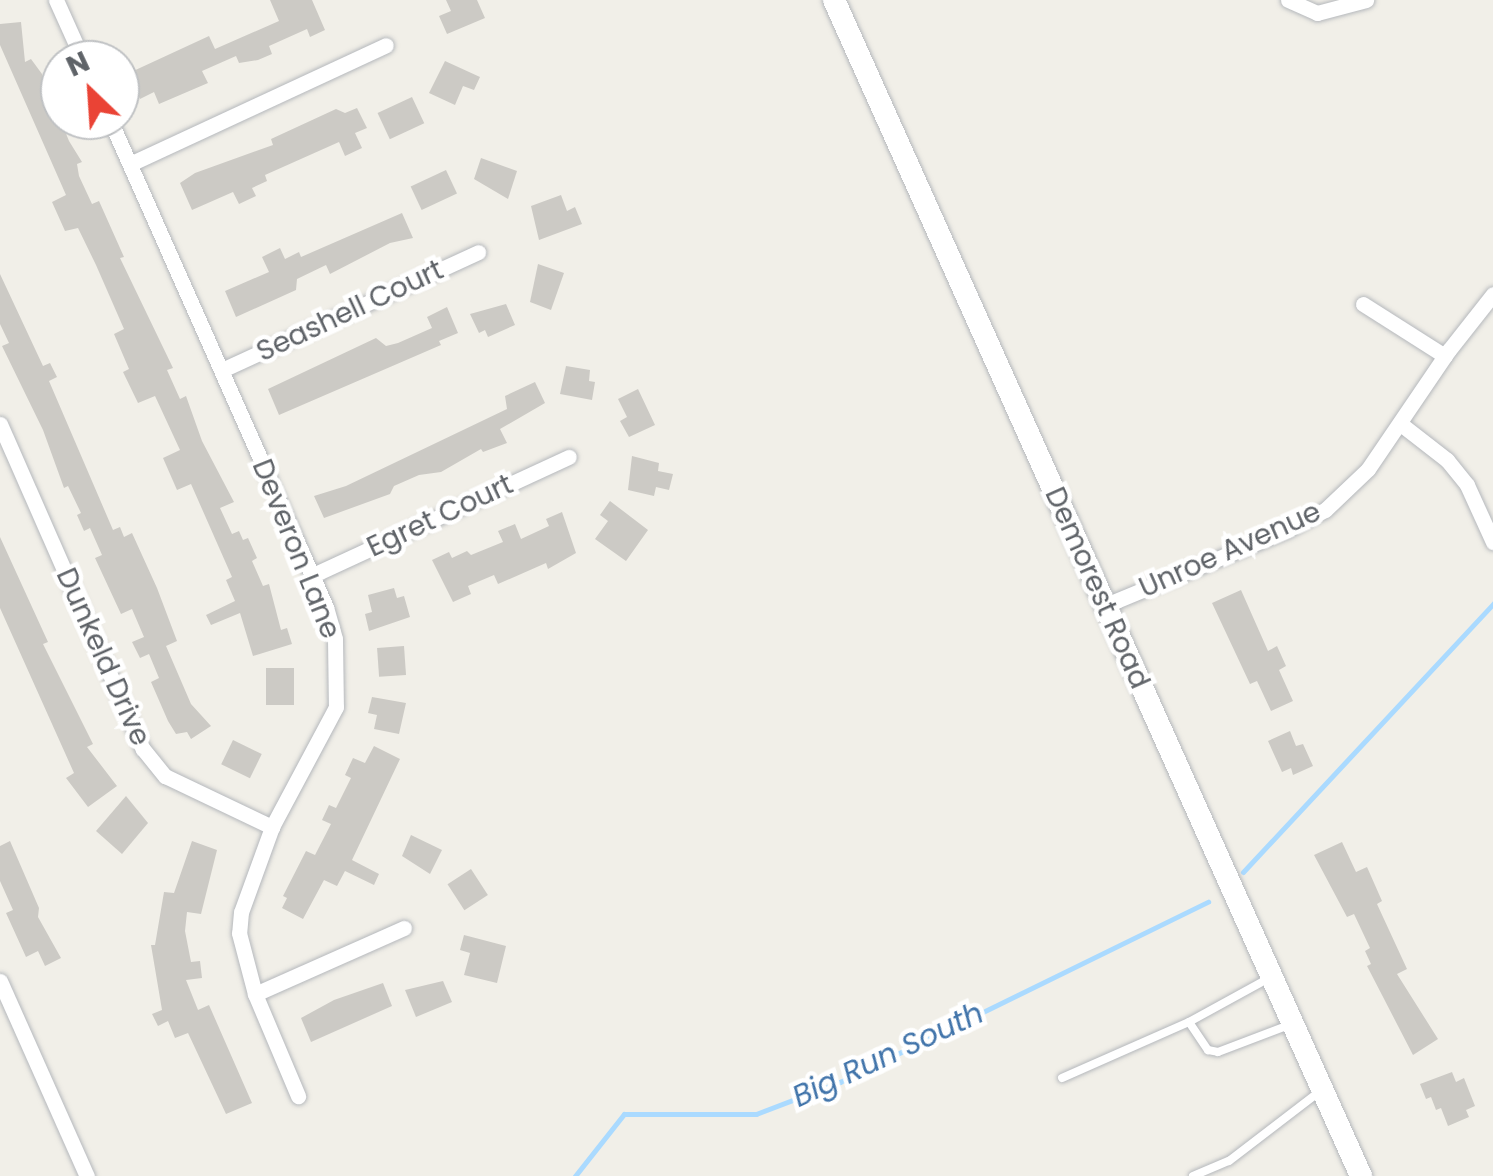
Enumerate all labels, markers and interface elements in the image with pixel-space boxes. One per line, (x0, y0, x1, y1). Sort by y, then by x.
north arrow (40, 40, 140, 140)
text: N (60, 42, 96, 86)
street label: Seashell Court (251, 253, 449, 369)
street label: Deveron Lane (245, 454, 347, 644)
street label: Egret Court (362, 468, 518, 564)
street label: Demorest Road (1038, 482, 1156, 694)
street label: Unroe Avenue (1134, 495, 1326, 605)
street label: Dunkeld Drive (49, 563, 157, 751)
water label: Big Run South (787, 995, 989, 1115)

